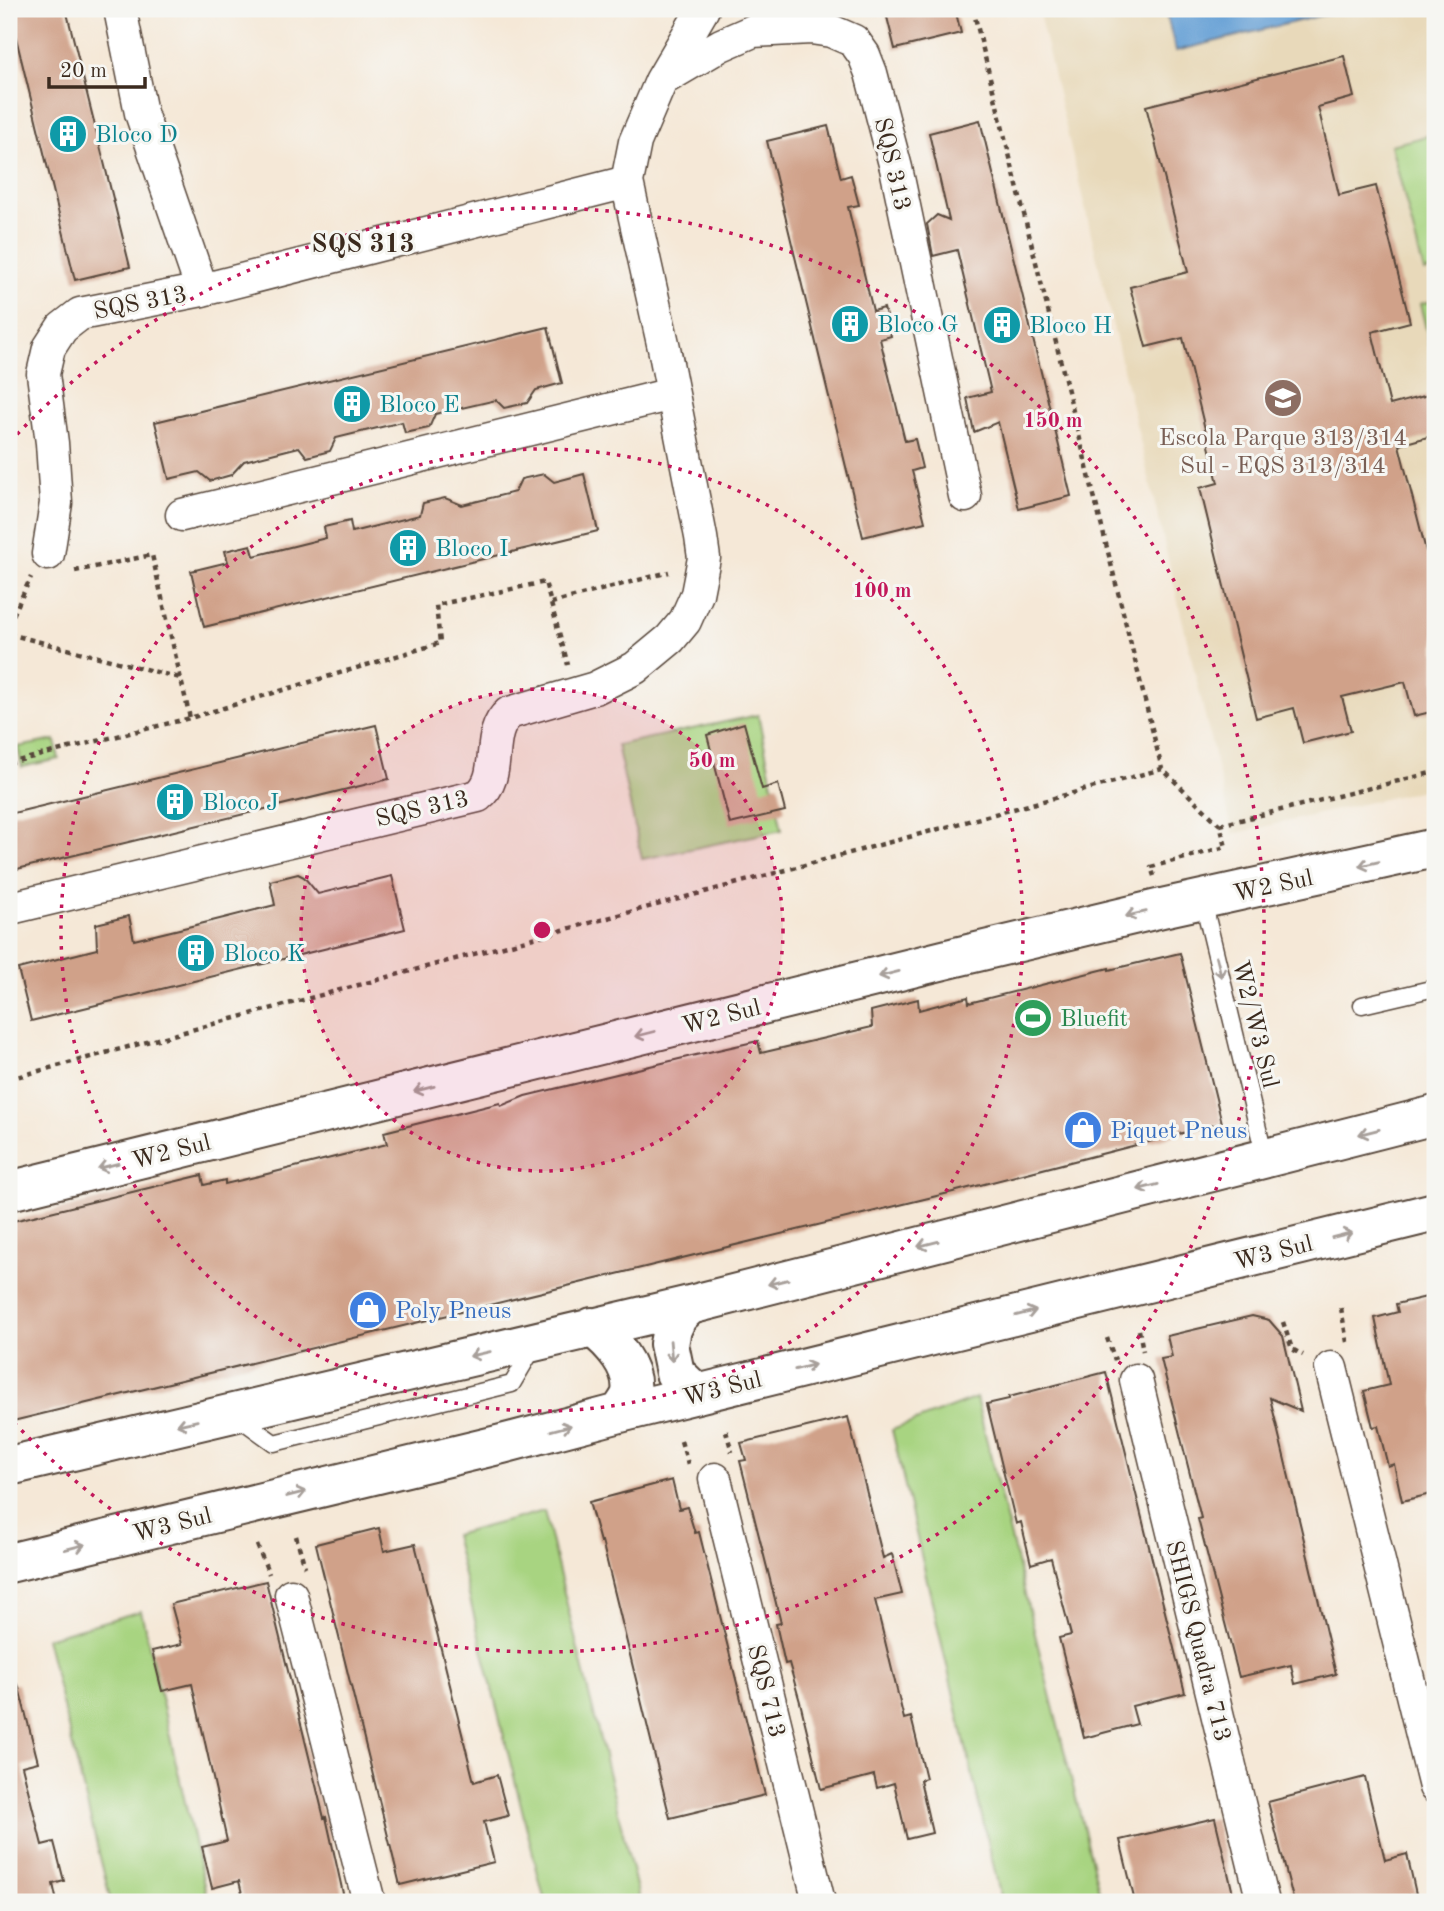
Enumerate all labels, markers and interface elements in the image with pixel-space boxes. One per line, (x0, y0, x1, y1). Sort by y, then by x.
scale bar (49, 46, 145, 90)
text: 20 m (60, 61, 107, 82)
building icon: Bloco D (47, 113, 89, 155)
street label: SQS 313 (869, 115, 913, 213)
place label: Bloco D (95, 124, 178, 148)
district label: SQS 313 (311, 232, 415, 258)
street label: SQS 313 (91, 283, 189, 325)
building icon: Bloco G (829, 303, 871, 345)
building icon: Bloco H (981, 304, 1023, 346)
place label: Bloco G (877, 314, 958, 338)
place label: Bloco H (1029, 315, 1112, 339)
school or university icon: Escola Parque 313/314 Sul - EQS 313/314 (1262, 377, 1304, 419)
building icon: Bloco E (331, 383, 373, 425)
place label: Bloco E (379, 394, 460, 418)
text: 150 m (1023, 411, 1083, 432)
place label: Escola Parque 313/314 Sul - EQS 313/314 (1159, 427, 1407, 479)
building icon: Bloco I (387, 527, 429, 569)
place label: Bloco I (435, 538, 509, 562)
text: 100 m (852, 581, 912, 602)
text: 50 m (688, 751, 736, 772)
building icon: Bloco J (154, 781, 196, 823)
street label: SQS 313 (373, 788, 471, 832)
place label: Bloco J (202, 792, 279, 816)
one-way arrow (1358, 858, 1381, 871)
street label: W2 Sul (1232, 867, 1315, 907)
one-way arrow (1125, 908, 1148, 921)
centre of rings (530, 918, 554, 942)
building icon: Bloco K (175, 932, 217, 974)
place label: Bloco K (223, 943, 305, 967)
one-way arrow (1213, 955, 1226, 978)
street label: W2/W3 Sul (1227, 958, 1282, 1091)
one-way arrow (878, 968, 901, 981)
street label: W2 Sul (680, 997, 763, 1039)
sports icon: Bluefit (1012, 997, 1054, 1039)
place label: Bluefit (1060, 1008, 1128, 1032)
one-way arrow (634, 1028, 657, 1042)
one-way arrow (413, 1083, 436, 1096)
shop icon: Piquet Pneus (1062, 1109, 1104, 1151)
place label: Piquet Pneus (1110, 1120, 1247, 1144)
one-way arrow (1358, 1126, 1381, 1139)
street label: W2 Sul (130, 1132, 213, 1174)
one-way arrow (97, 1160, 120, 1173)
one-way arrow (1138, 1181, 1160, 1194)
one-way arrow (1330, 1228, 1353, 1241)
street label: W3 Sul (1232, 1233, 1315, 1275)
one-way arrow (917, 1238, 940, 1251)
one-way arrow (767, 1276, 790, 1289)
shop icon: Poly Pneus (347, 1289, 389, 1331)
place label: Poly Pneus (395, 1300, 511, 1324)
one-way arrow (1014, 1306, 1037, 1319)
one-way arrow (665, 1339, 678, 1362)
one-way arrow (469, 1348, 492, 1361)
one-way arrow (793, 1360, 816, 1373)
street label: W3 Sul (681, 1369, 764, 1411)
one-way arrow (176, 1416, 199, 1430)
one-way arrow (550, 1421, 572, 1434)
one-way arrow (284, 1487, 307, 1500)
street label: W3 Sul (131, 1505, 214, 1547)
street label: SHIGS Quadra 713 (1160, 1538, 1234, 1744)
one-way arrow (63, 1540, 86, 1553)
street label: SQS 713 (742, 1642, 788, 1740)

